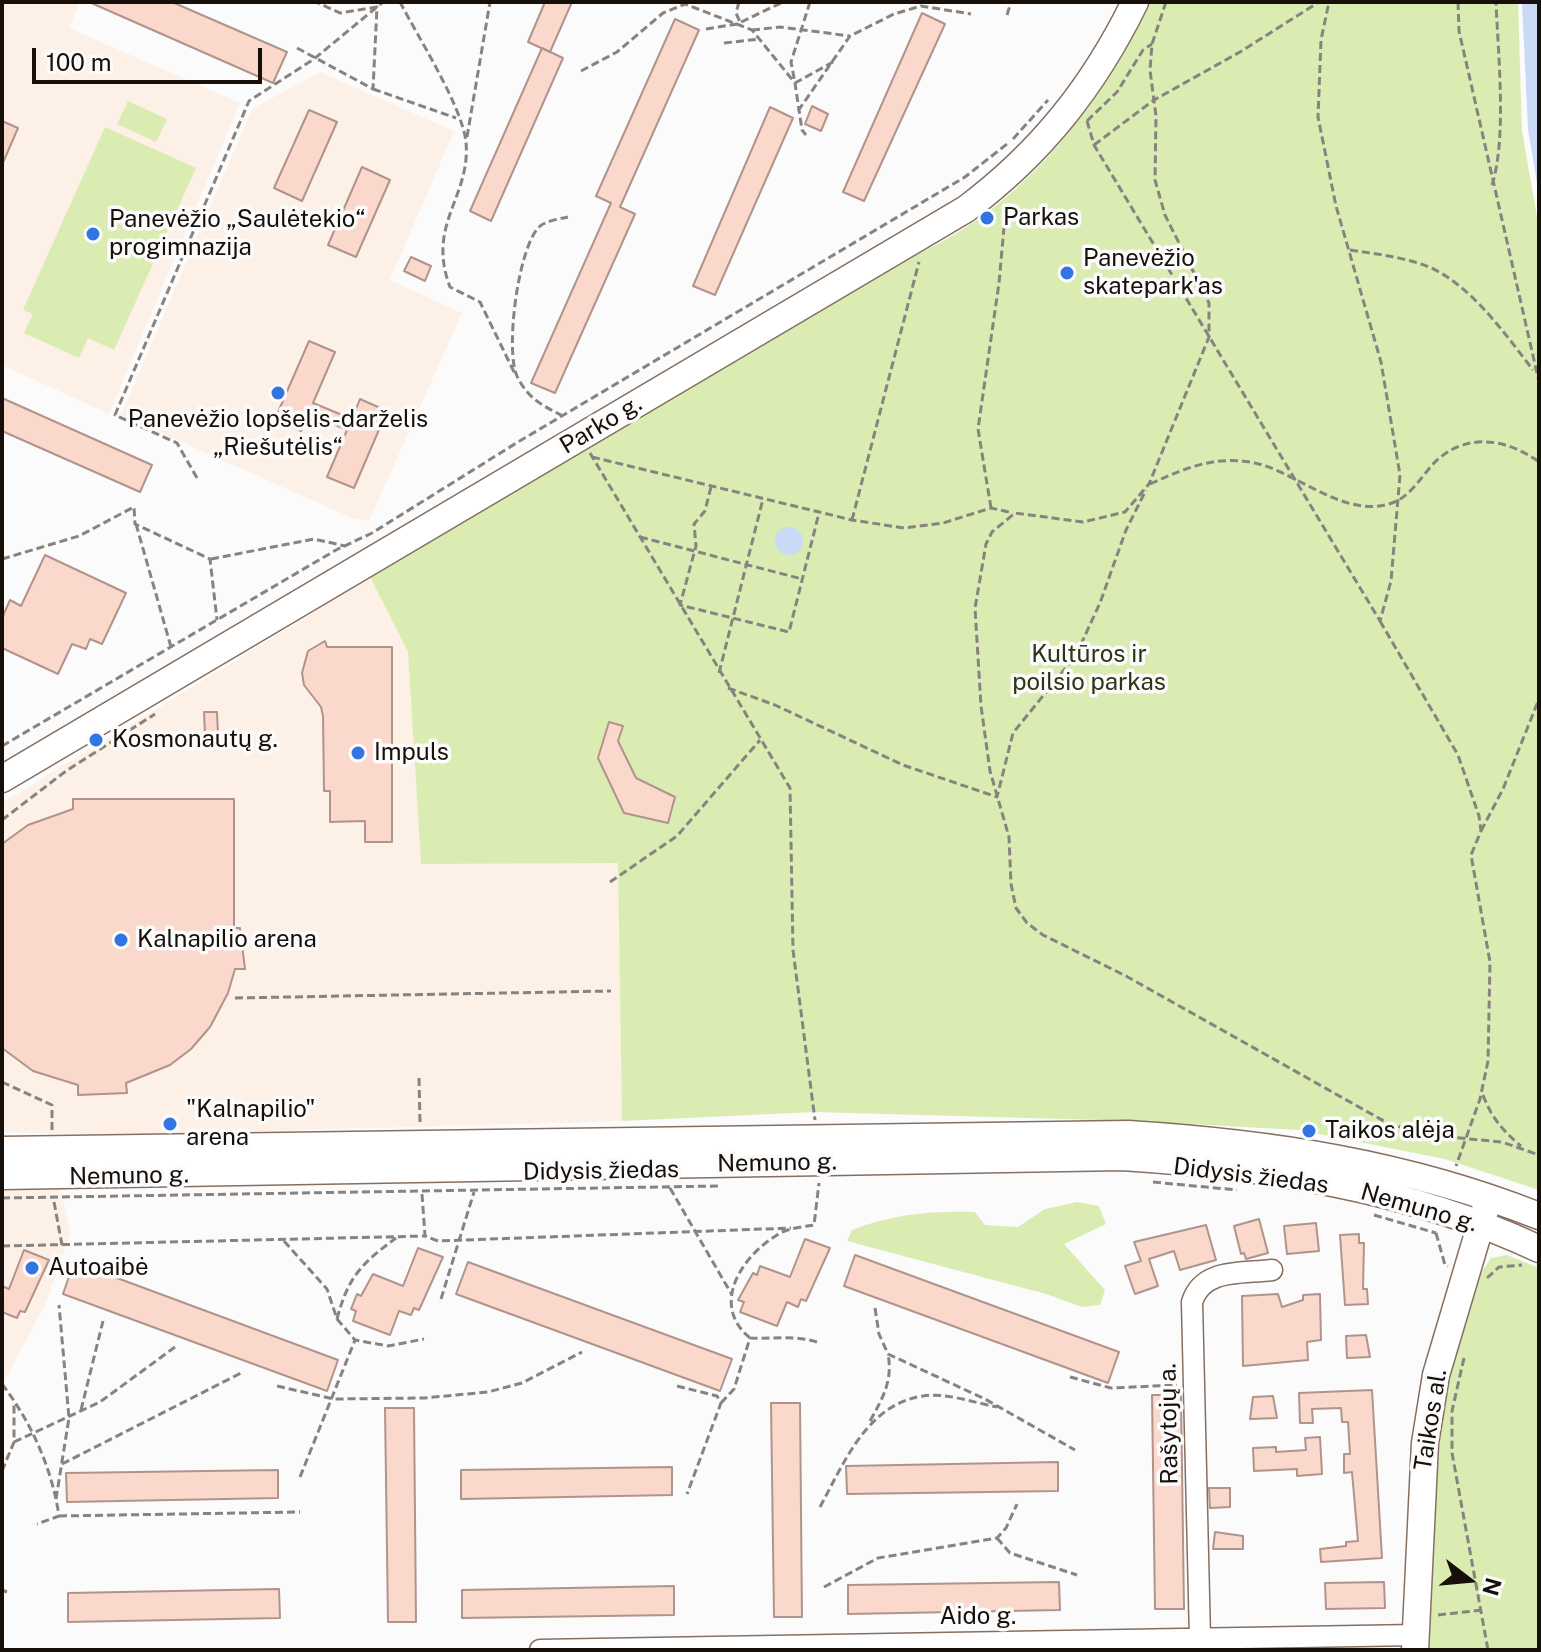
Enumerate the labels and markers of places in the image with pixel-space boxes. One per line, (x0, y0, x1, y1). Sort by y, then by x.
place label: Parkas (1003, 204, 1079, 232)
place label: Panevėžio „Saulėtekio“ progimnazija (109, 206, 365, 262)
marker: Parkas (978, 209, 996, 227)
marker: Panevėžio „Saulėtekio“ progimnazija (84, 225, 102, 243)
place label: Panevėžio skatepark'as (1083, 245, 1223, 301)
marker: Panevėžio skatepark'as (1058, 264, 1076, 282)
marker: Panevėžio lopšelis-darželis „Riešutėlis“ (269, 384, 287, 402)
place label: Panevėžio lopšelis-darželis „Riešutėlis“ (128, 406, 428, 462)
place label: Kosmonautų g. (112, 726, 278, 754)
marker: Kosmonautų g. (87, 731, 105, 749)
place label: Impuls (374, 739, 449, 767)
marker: Impuls (349, 744, 367, 762)
place label: Kalnapilio arena (137, 926, 317, 954)
marker: Kalnapilio arena (112, 931, 130, 949)
place label: "Kalnapilio" arena (186, 1096, 315, 1152)
marker: "Kalnapilio" arena (161, 1115, 179, 1133)
place label: Taikos alėja (1325, 1117, 1455, 1145)
marker: Taikos alėja (1300, 1122, 1318, 1140)
place label: Autoaibė (48, 1254, 148, 1282)
marker: Autoaibė (23, 1259, 41, 1277)

